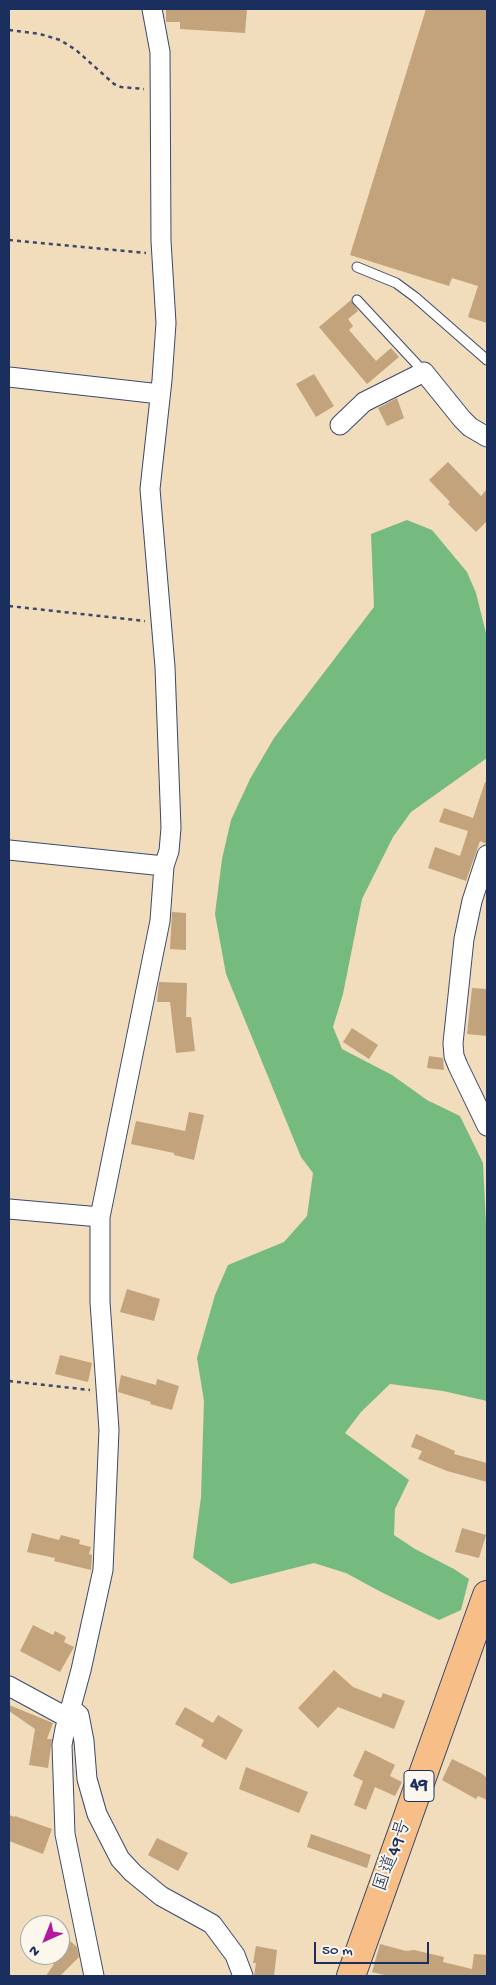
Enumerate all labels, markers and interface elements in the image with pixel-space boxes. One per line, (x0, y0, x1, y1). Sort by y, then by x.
road number: 49 (404, 1770, 434, 1802)
street label: 国道49号 (370, 1817, 418, 1895)
north arrow (20, 1915, 70, 1965)
scale bar (316, 1932, 431, 1964)
text: N (26, 1941, 44, 1960)
text: 50 m (322, 1942, 353, 1960)

